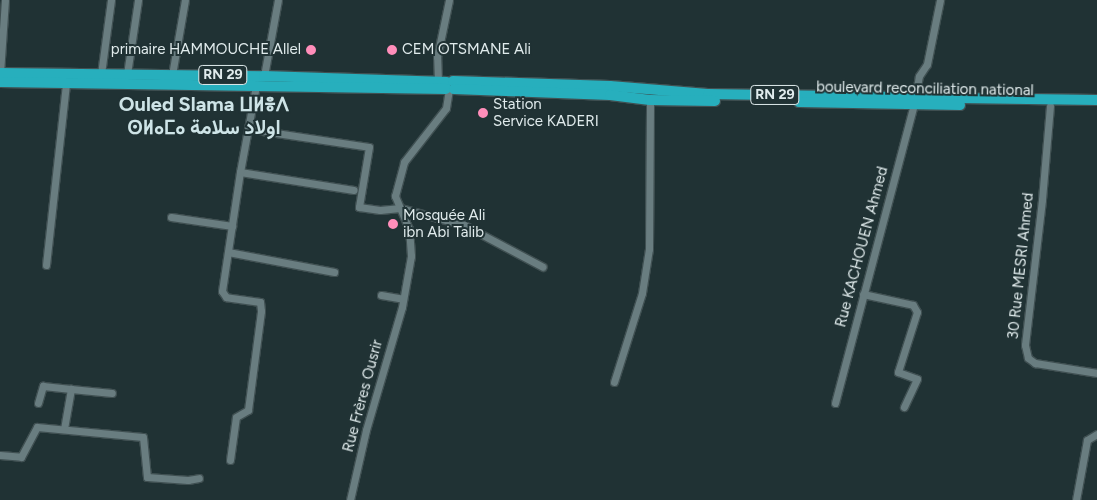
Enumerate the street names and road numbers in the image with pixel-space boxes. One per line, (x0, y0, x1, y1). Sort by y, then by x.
road number: RN 29 (198, 64, 248, 86)
street label: boulevard reconciliation national (816, 78, 1034, 100)
road number: RN 29 (750, 84, 800, 106)
street label: Rue KACHOUEN Ahmed (832, 165, 892, 329)
street label: 30 Rue MESRI Ahmed (1004, 192, 1038, 340)
street label: Rue Frères Ousrir (339, 338, 387, 454)

